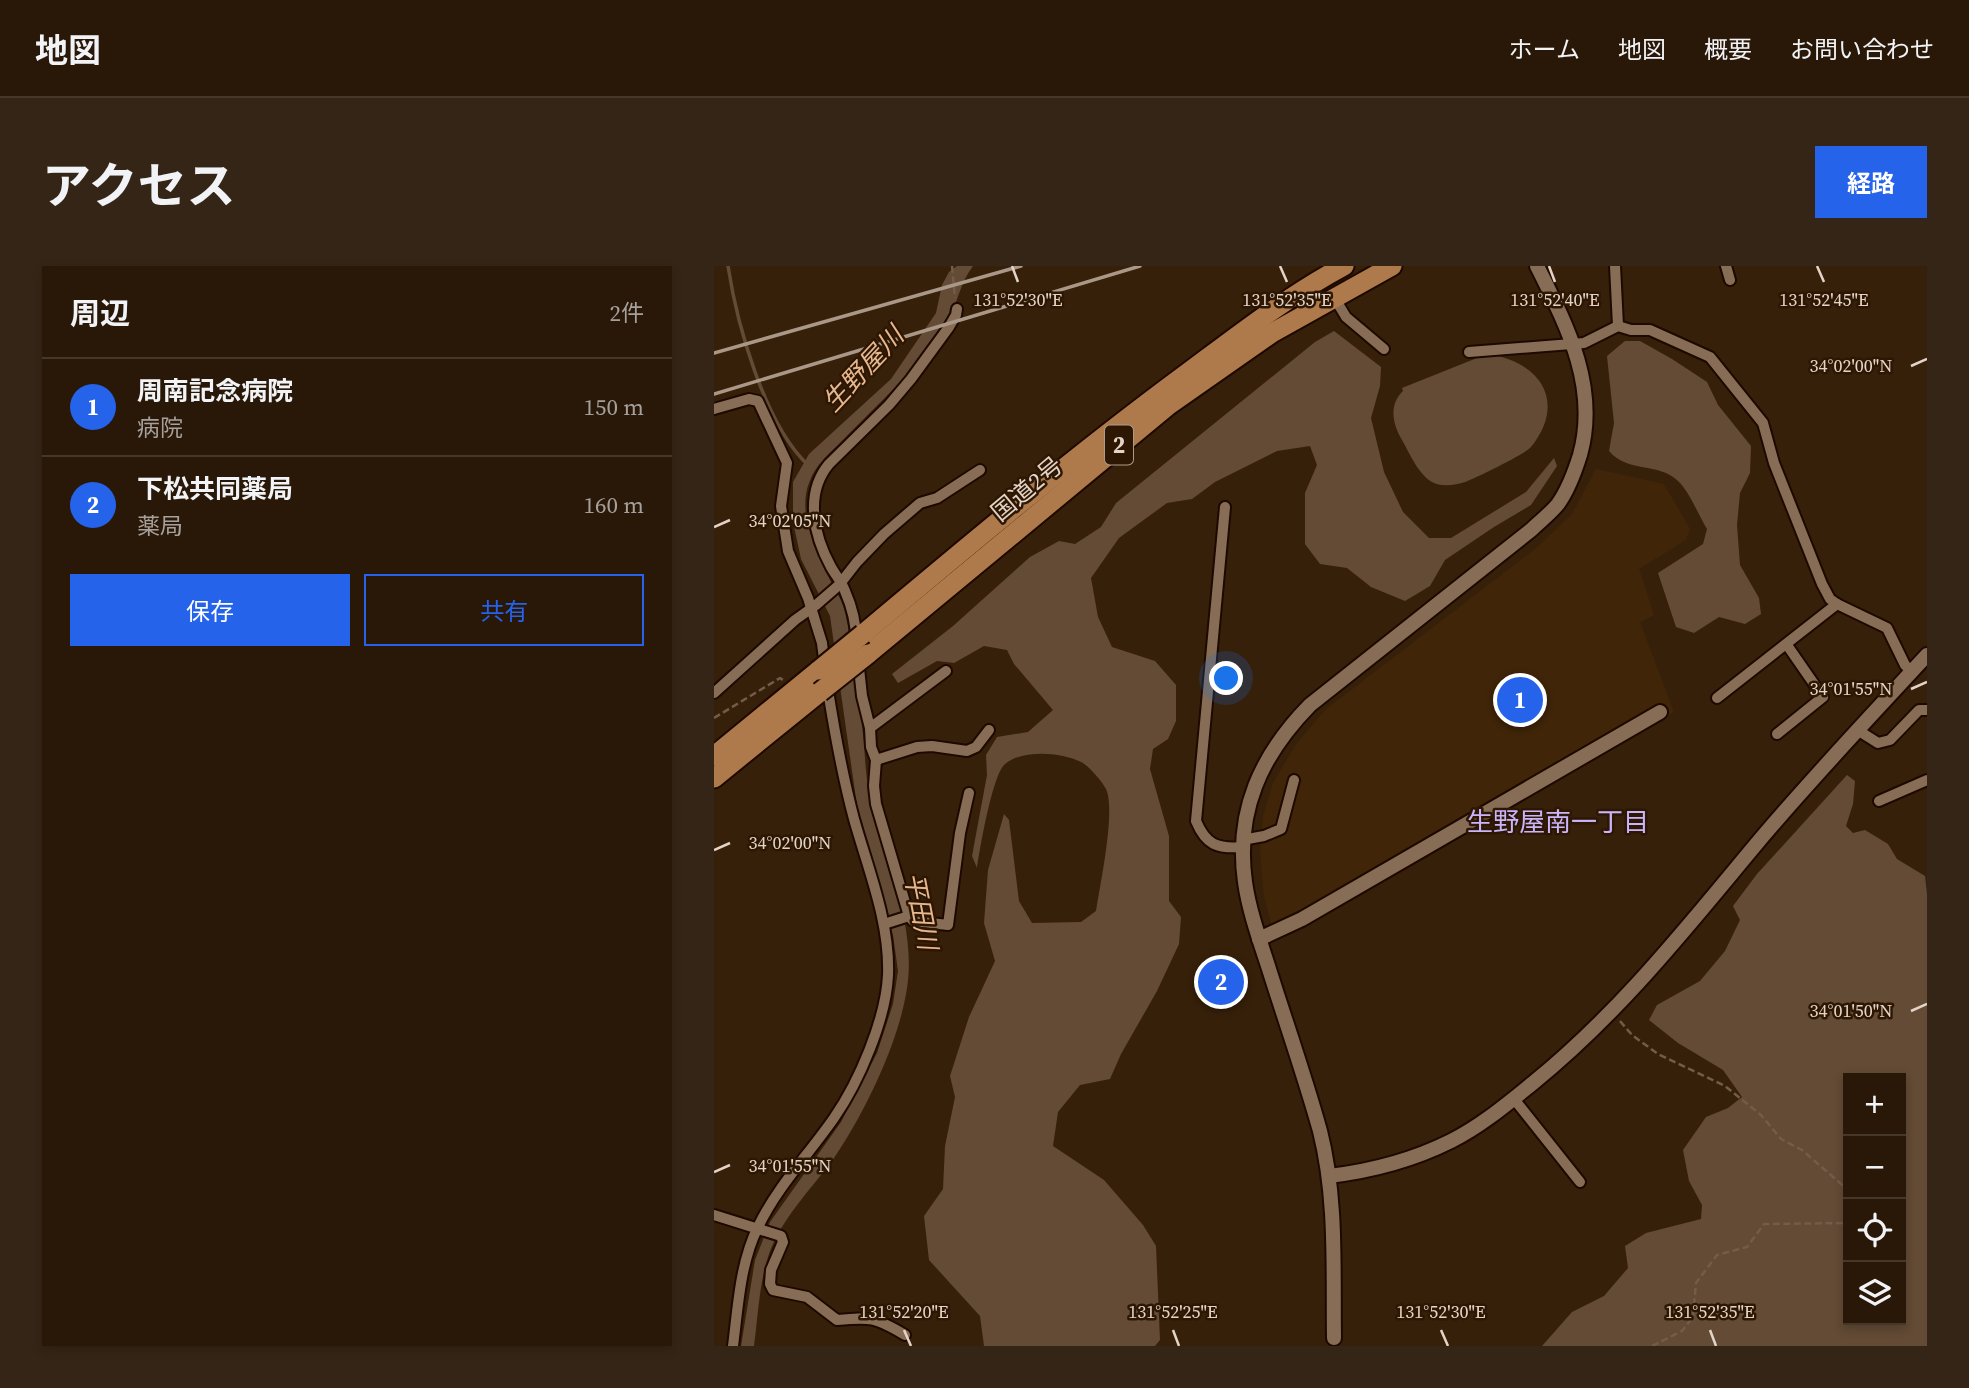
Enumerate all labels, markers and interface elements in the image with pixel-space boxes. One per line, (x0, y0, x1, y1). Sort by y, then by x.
text: 地図 (35, 28, 101, 73)
text: ホーム (1509, 33, 1580, 66)
text: 地図 (1618, 33, 1666, 66)
text: 概要 (1704, 33, 1752, 66)
text: お問い合わせ (1790, 33, 1934, 66)
button: 経路 (1815, 146, 1927, 218)
text: アクセス (42, 152, 236, 219)
text: 131°52'30"E (973, 287, 1063, 312)
text: 131°52'35"E (1242, 287, 1332, 312)
text: 131°52'40"E (1510, 287, 1600, 312)
text: 131°52'45"E (1779, 287, 1869, 312)
text: 周辺 (70, 293, 130, 334)
text: 2件 (610, 297, 644, 329)
water label: 生野屋川 (814, 317, 914, 419)
text: 34°02'00"N (1810, 353, 1892, 378)
text: 周南記念病院 (137, 373, 293, 409)
text: 1 (87, 391, 99, 423)
text: 150 m (583, 391, 644, 423)
text: 病院 (137, 412, 183, 444)
road number: 2 (1105, 426, 1133, 464)
street label: 国道2号 (984, 449, 1069, 528)
text: 下松共同薬局 (137, 471, 293, 507)
text: 2 (87, 489, 99, 521)
text: 160 m (583, 489, 644, 521)
text: 34°02'05"N (749, 508, 831, 533)
text: 薬局 (137, 510, 183, 542)
button: 保存 (70, 574, 350, 646)
button: 共有 (364, 574, 644, 646)
your location (1209, 661, 1243, 695)
pin: 1 (1497, 674, 1543, 726)
text: 34°01'55"N (1810, 676, 1892, 701)
district label: 生野屋南一丁目 (1467, 804, 1649, 840)
text: 34°02'00"N (749, 830, 831, 855)
water label: 平田川 (896, 869, 947, 956)
pin: 2 (1198, 956, 1244, 1008)
text: 34°01'50"N (1810, 998, 1892, 1023)
map controls (1843, 1073, 1906, 1325)
button: + (1843, 1073, 1906, 1136)
button: − (1843, 1136, 1906, 1199)
text: 34°01'55"N (749, 1153, 831, 1178)
button: locate (1843, 1199, 1906, 1262)
button: layers (1843, 1262, 1906, 1325)
text: 131°52'20"E (859, 1299, 949, 1324)
text: 131°52'25"E (1128, 1299, 1218, 1324)
text: 131°52'30"E (1396, 1299, 1486, 1324)
text: 131°52'35"E (1665, 1299, 1755, 1324)

